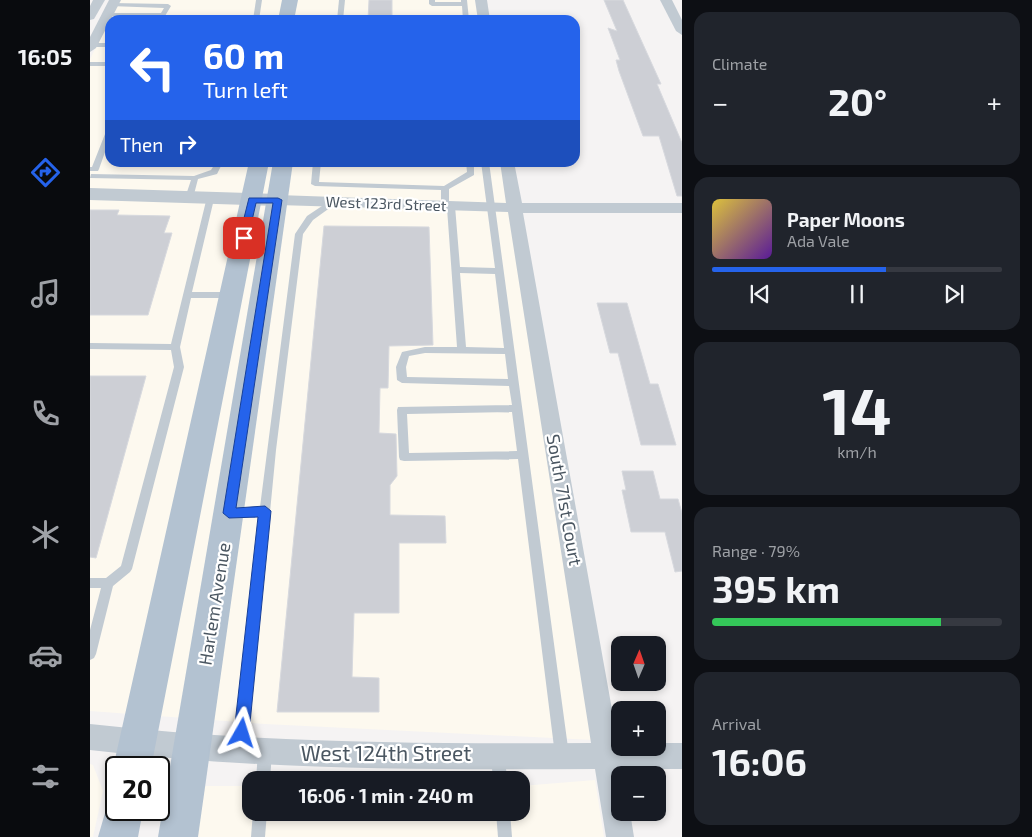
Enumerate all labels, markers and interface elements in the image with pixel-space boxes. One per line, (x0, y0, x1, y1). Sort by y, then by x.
text: 60 m (203, 34, 284, 76)
icon: left (120, 35, 185, 100)
text: 16:05 (18, 43, 72, 69)
text: Climate (712, 54, 767, 73)
text: Turn left (203, 76, 288, 102)
text: 20° (828, 78, 887, 124)
text: − (712, 85, 728, 119)
text: + (987, 85, 1002, 119)
icon: right (173, 130, 201, 158)
text: Then (120, 133, 163, 156)
icon: directions (28, 155, 63, 190)
street label: West 123rd Street (325, 192, 447, 214)
text: Paper Moons (787, 208, 905, 231)
pin (223, 217, 265, 259)
icon: arrive (230, 224, 258, 252)
text: Ada Vale (787, 231, 850, 250)
icon: music (28, 276, 63, 311)
icon: previous (746, 280, 774, 308)
icon: pause (843, 280, 871, 308)
icon: next (940, 280, 968, 308)
text: 14 (822, 370, 892, 448)
icon: phone (28, 396, 63, 431)
street label: South 71st Court (543, 432, 587, 567)
text: km/h (837, 442, 877, 461)
icon: climate (28, 517, 63, 552)
street label: Harlem Avenue (193, 541, 235, 667)
text: Range · 79% (712, 541, 800, 560)
text: 395 km (712, 565, 840, 611)
north arrow (611, 636, 666, 691)
map controls (611, 636, 666, 821)
icon: car (28, 638, 63, 673)
button: + (611, 701, 666, 756)
position arrow (215, 706, 267, 758)
text: Arrival (712, 714, 761, 733)
text: 16:06 (712, 738, 807, 784)
street label: West 124th Street (301, 740, 471, 765)
speed limit sign: 20 (105, 756, 170, 821)
icon: filters (28, 759, 63, 794)
button: − (611, 766, 666, 821)
text: 16:06 · 1 min · 240 m (298, 784, 474, 807)

